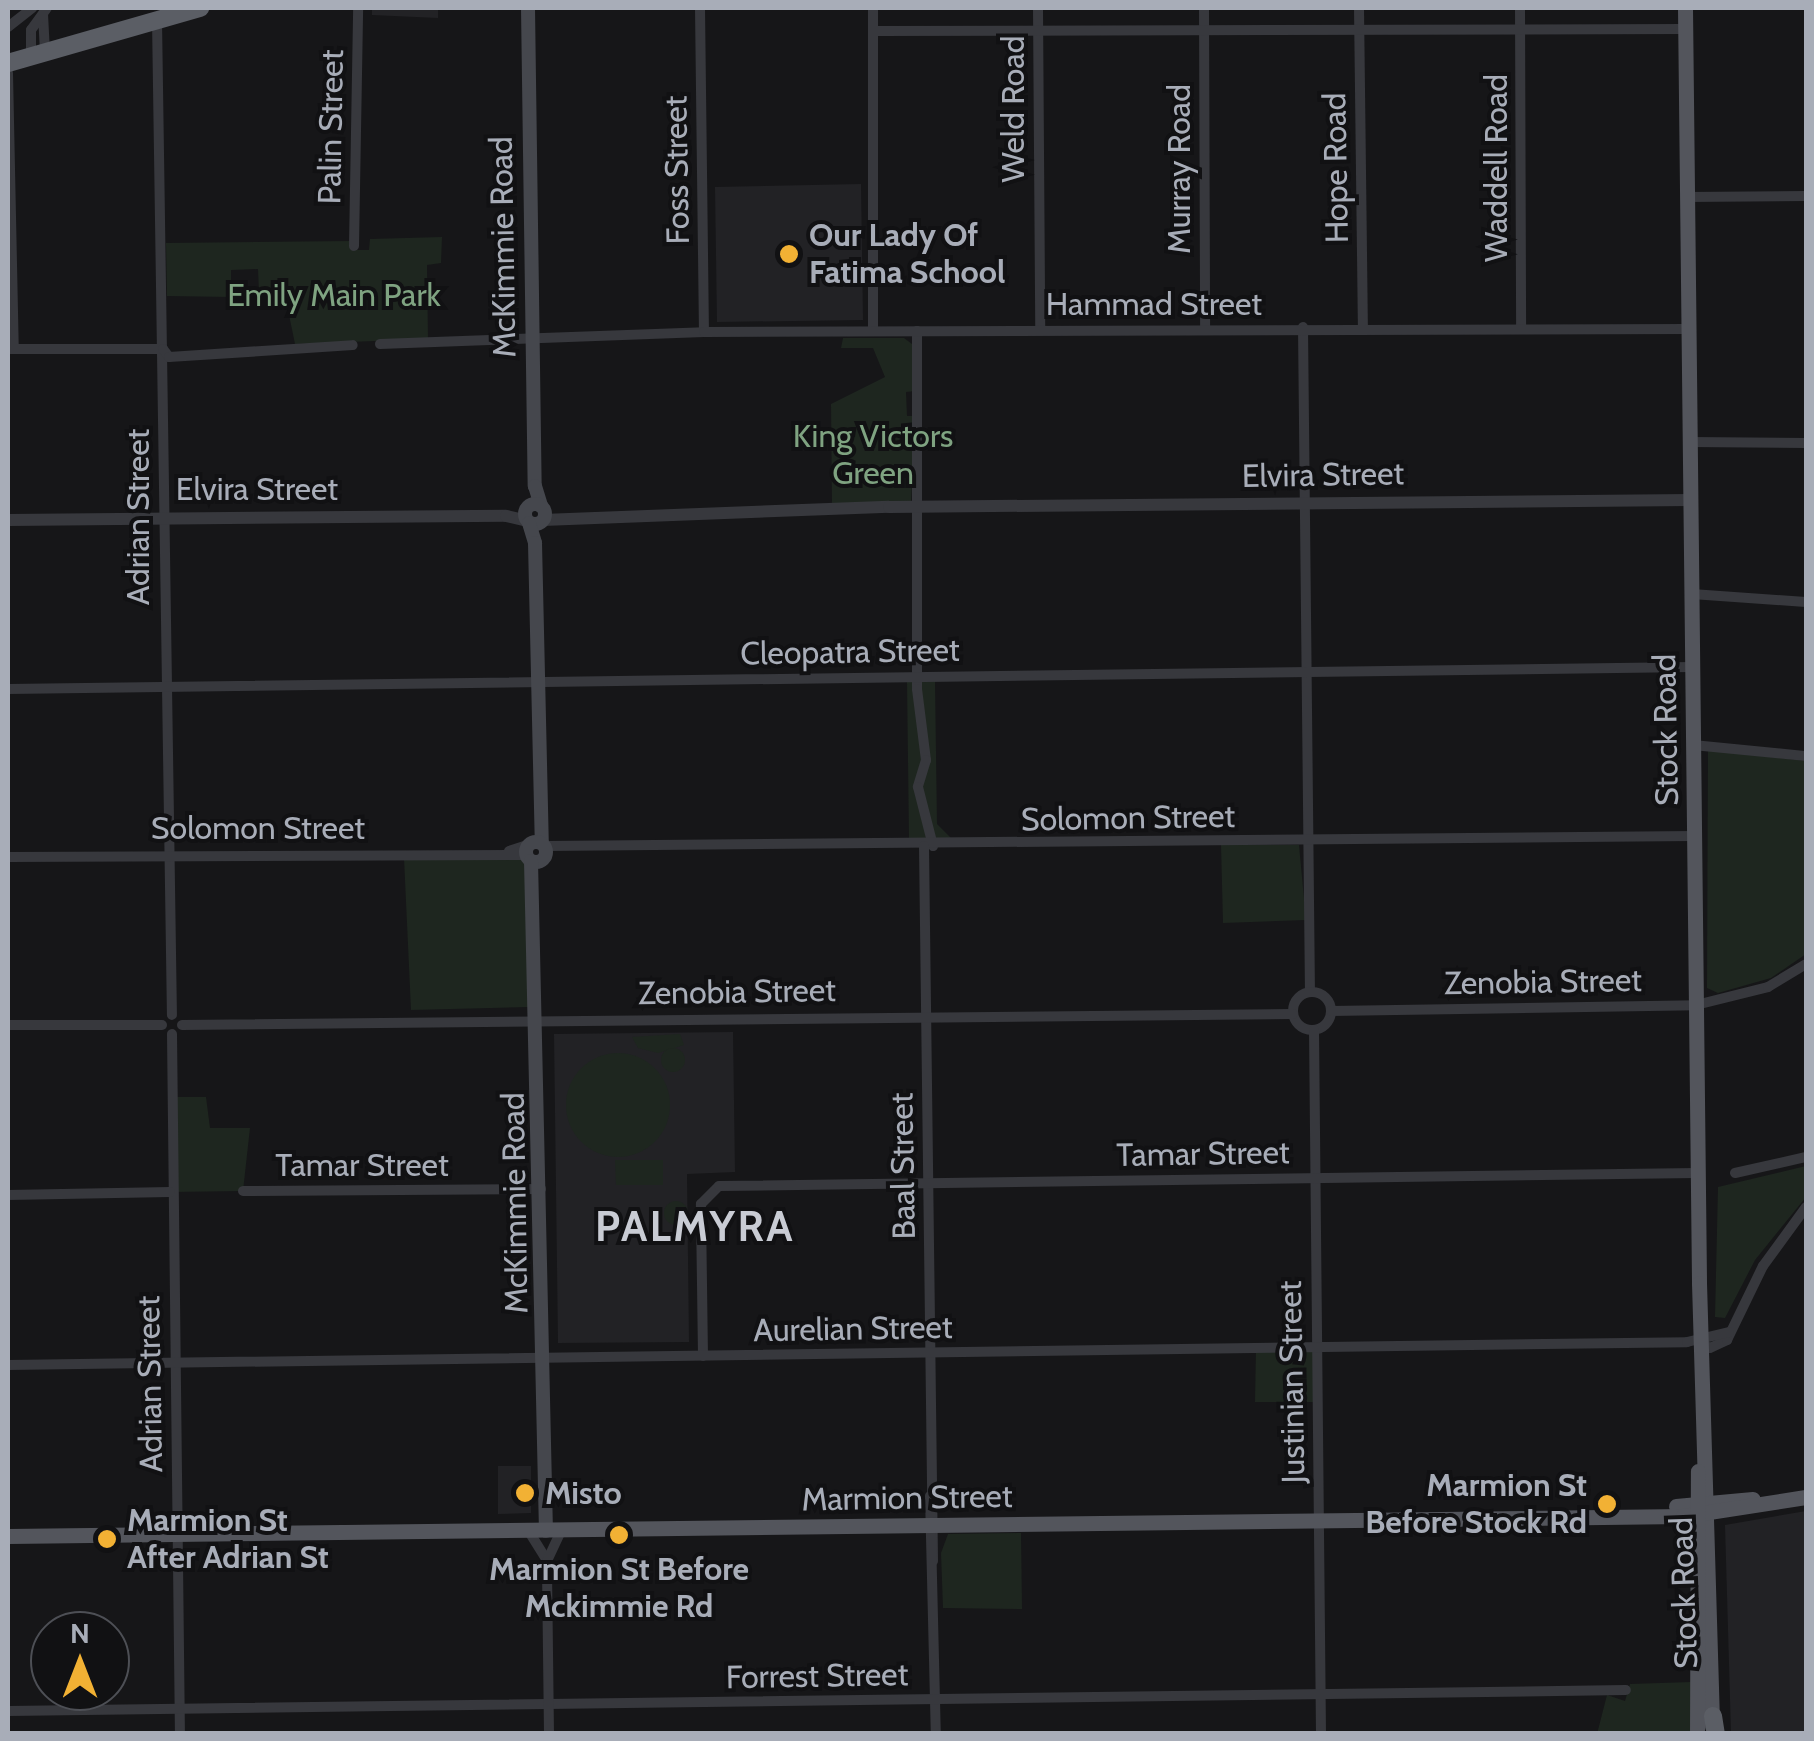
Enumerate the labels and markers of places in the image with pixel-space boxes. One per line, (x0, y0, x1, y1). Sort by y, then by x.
place label: Our Lady Of Fatima School (809, 217, 1006, 292)
marker: Our Lady Of Fatima School (778, 243, 800, 265)
place label: Marmion St Before Stock Rd (1365, 1467, 1587, 1542)
place label: Misto (545, 1474, 622, 1512)
marker: Misto (514, 1482, 536, 1504)
marker: Marmion St Before Stock Rd (1596, 1493, 1618, 1515)
place label: Marmion St After Adrian St (127, 1502, 329, 1577)
marker: Marmion St Before Mckimmie Rd (608, 1524, 630, 1546)
marker: Marmion St After Adrian St (96, 1528, 118, 1550)
place label: Marmion St Before Mckimmie Rd (489, 1551, 749, 1626)

